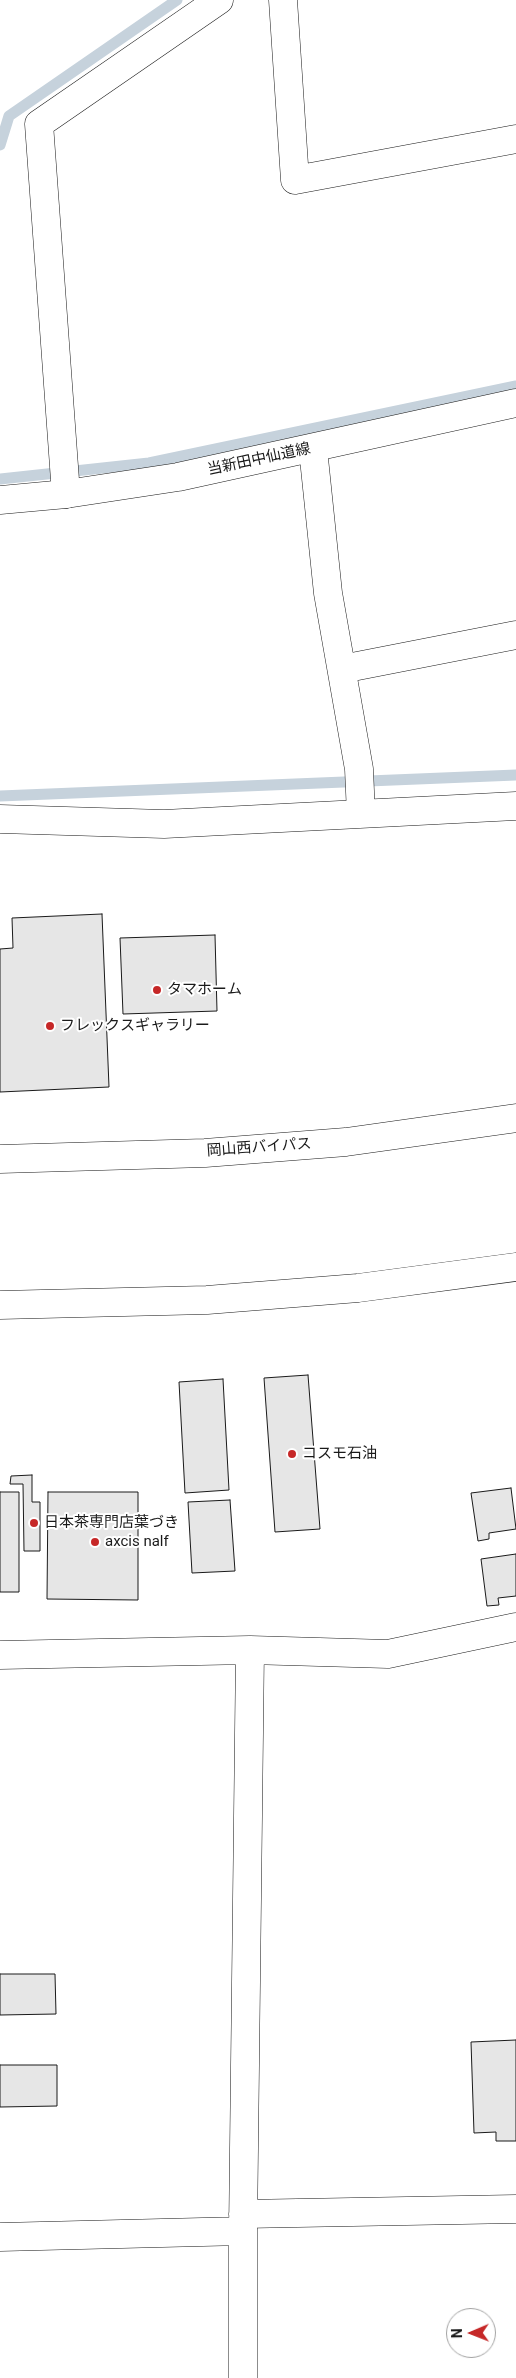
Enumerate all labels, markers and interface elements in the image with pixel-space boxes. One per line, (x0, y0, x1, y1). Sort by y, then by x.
street label: 当新田中仙道線 (206, 440, 312, 480)
place label: タマホーム (167, 981, 242, 999)
marker: タマホーム (151, 984, 163, 996)
place label: フレックスギャラリー (60, 1017, 210, 1035)
marker: フレックスギャラリー (44, 1020, 56, 1032)
street label: 岡山西バイパス (206, 1135, 312, 1161)
place label: コスモ石油 (302, 1445, 377, 1463)
marker: コスモ石油 (286, 1448, 298, 1460)
place label: 日本茶専門店葉づき (44, 1514, 179, 1532)
marker: 日本茶専門店葉づき (28, 1517, 40, 1529)
place label: axcis nalf (105, 1533, 169, 1551)
marker: axcis nalf (89, 1536, 101, 1548)
north arrow (446, 2308, 496, 2358)
text: N (449, 2328, 465, 2338)

